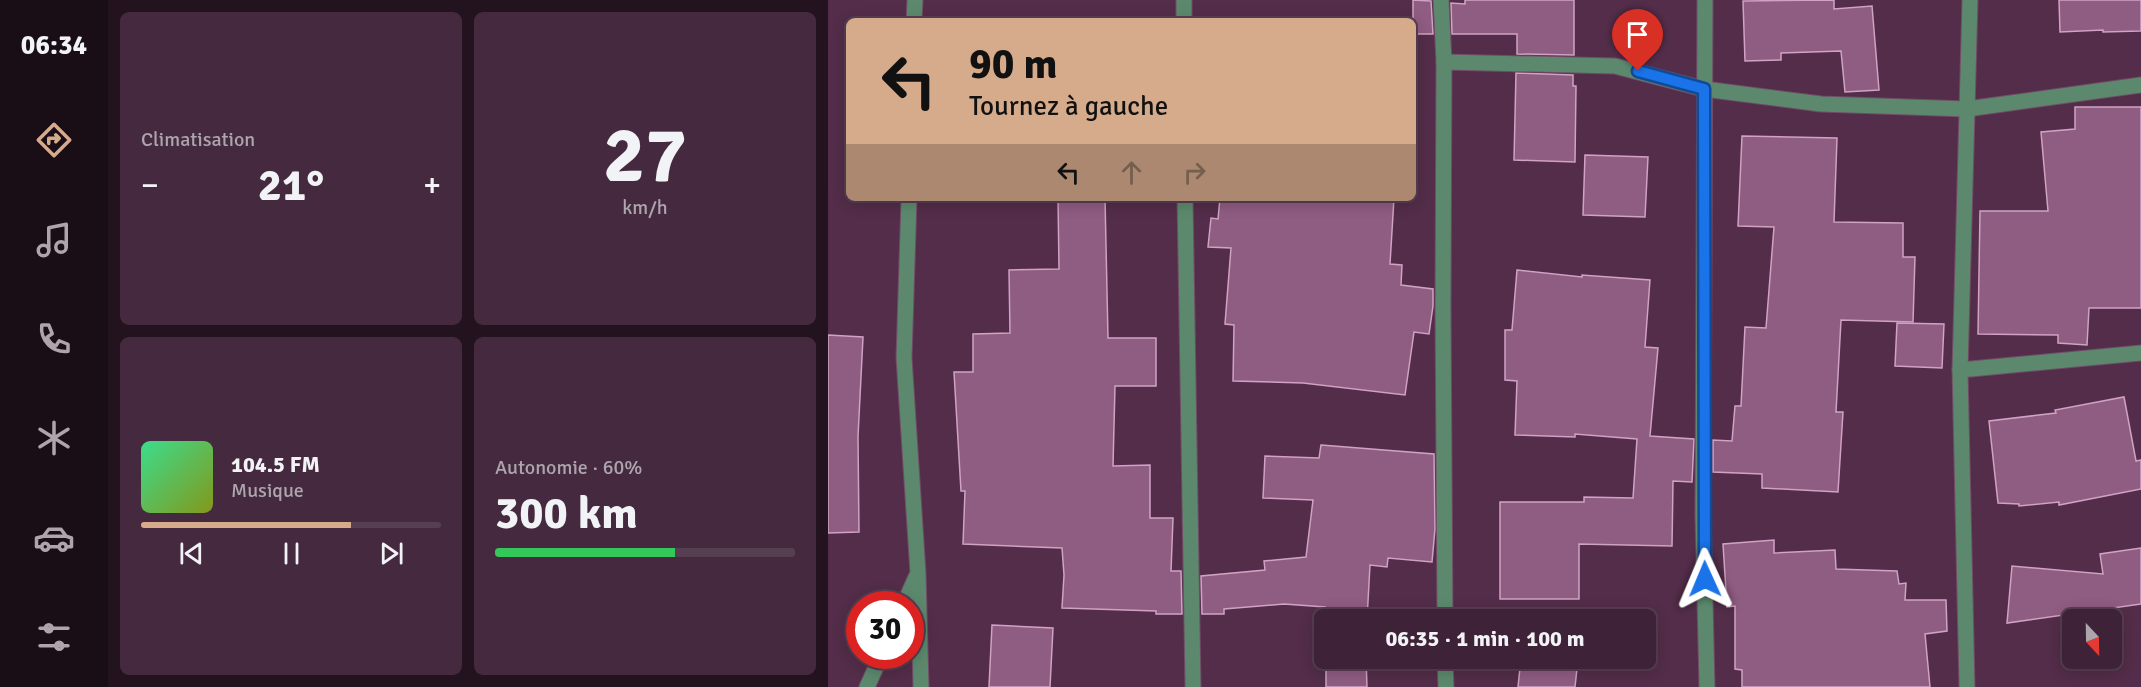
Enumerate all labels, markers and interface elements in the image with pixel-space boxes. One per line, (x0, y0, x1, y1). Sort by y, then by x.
pin (1612, 9, 1663, 71)
icon: arrive (1621, 18, 1654, 51)
text: 06:34 (21, 29, 87, 62)
text: 90 m (969, 39, 1058, 90)
icon: left (870, 42, 948, 120)
text: Tournez à gauche (969, 90, 1168, 123)
text: 27 (603, 108, 687, 204)
icon: directions (33, 119, 75, 161)
text: Climatisation (141, 127, 255, 152)
icon: left (1052, 156, 1085, 189)
icon: ahead (1115, 156, 1148, 189)
icon: right (1178, 156, 1211, 189)
text: 21° (258, 158, 324, 213)
text: − (141, 165, 159, 206)
text: + (423, 165, 441, 206)
text: km/h (622, 195, 668, 220)
icon: music (33, 219, 75, 261)
icon: phone (33, 318, 75, 360)
icon: climate (33, 417, 75, 459)
text: 104.5 FM (231, 451, 320, 478)
text: Autonomie · 60% (495, 455, 642, 480)
text: Musique (231, 478, 304, 503)
text: 300 km (495, 486, 638, 541)
icon: car (33, 517, 75, 559)
icon: previous (175, 537, 208, 570)
icon: pause (275, 537, 308, 570)
icon: next (375, 537, 408, 570)
position arrow (1673, 547, 1737, 611)
speed limit sign: 30 (846, 591, 924, 669)
north arrow (2062, 609, 2122, 669)
map controls (2062, 609, 2122, 669)
icon: filters (33, 616, 75, 658)
text: 06:35 · 1 min · 100 m (1385, 625, 1585, 652)

